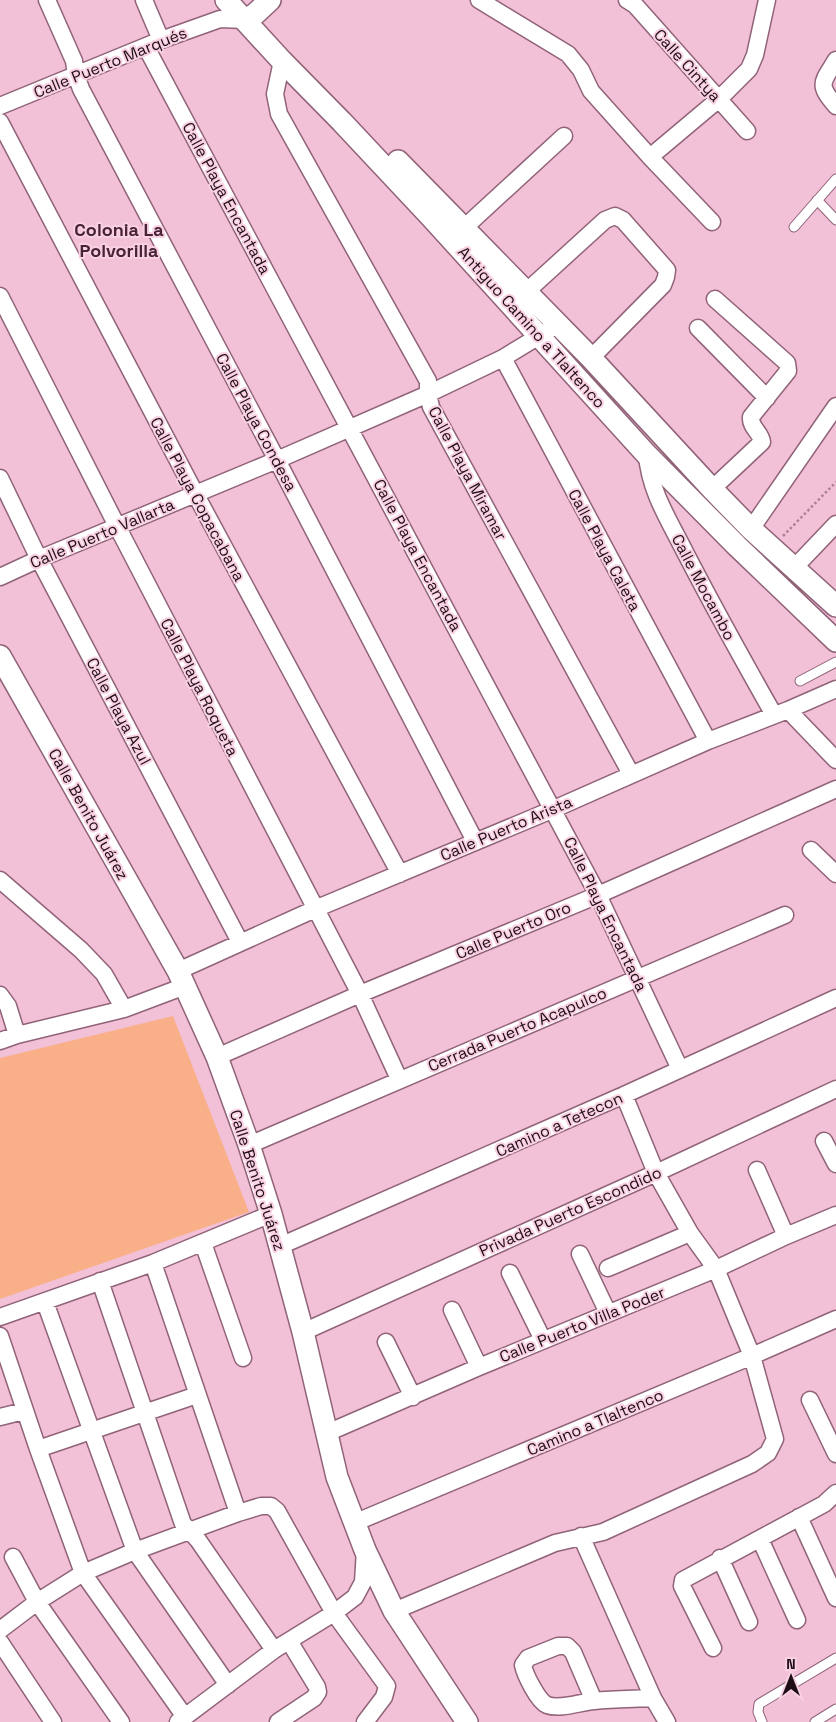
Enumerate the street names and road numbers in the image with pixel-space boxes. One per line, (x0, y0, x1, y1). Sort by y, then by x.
street label: Calle Puerto Marqués (30, 22, 190, 103)
street label: Calle Cintya (649, 24, 726, 106)
street label: Calle Playa Encantada (177, 118, 276, 278)
street label: Antiguo Camino a Tlaltenco (453, 242, 610, 413)
street label: Calle Playa Condesa (211, 349, 302, 495)
street label: Calle Playa Miramar (423, 403, 512, 544)
street label: Calle Playa Copacabana (145, 413, 250, 585)
street label: Calle Playa Encantada (368, 475, 467, 635)
street label: Calle Playa Caleta (563, 485, 646, 615)
street label: Calle Puerto Vallarta (27, 494, 178, 573)
street label: Calle Mocambo (667, 530, 740, 644)
street label: Calle Playa Roqueta (156, 615, 243, 760)
street label: Calle Playa Azul (81, 654, 156, 768)
street label: Calle Benito Juárez (44, 745, 133, 884)
street label: Calle Puerto Arista (437, 791, 575, 866)
street label: Calle Playa Encantada (559, 833, 652, 995)
street label: Calle Puerto Oro (452, 897, 574, 964)
street label: Cerrada Puerto Acapulco (425, 982, 610, 1077)
street label: Camino a Tetecon (493, 1087, 626, 1162)
street label: Calle Benito Juárez (225, 1107, 290, 1253)
street label: Privada Puerto Escondido (476, 1162, 665, 1261)
street label: Calle Puerto Villa Poder (496, 1282, 668, 1367)
street label: Camino a Tlaltenco (524, 1384, 667, 1461)

